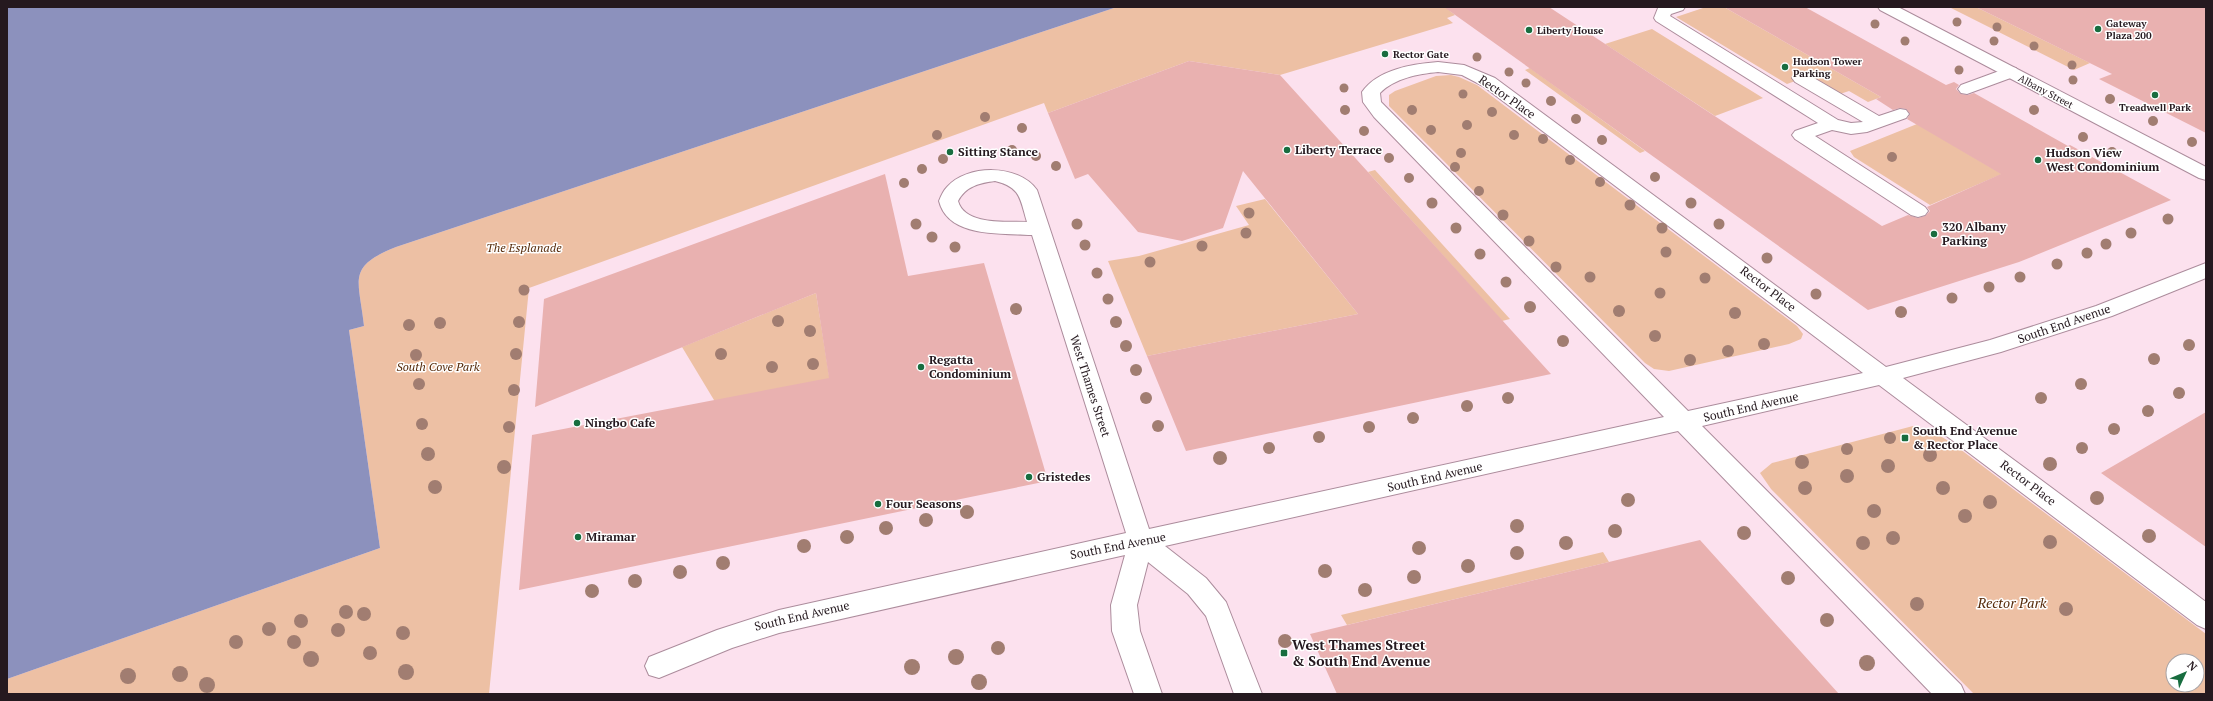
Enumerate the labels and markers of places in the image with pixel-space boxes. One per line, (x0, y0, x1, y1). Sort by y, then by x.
place label: Gateway Plaza 200 (2106, 17, 2152, 42)
place label: Liberty House (1537, 24, 1604, 37)
marker: Gateway Plaza 200 (2093, 24, 2103, 34)
marker: Liberty House (1524, 25, 1534, 35)
place label: Rector Gate (1393, 48, 1449, 61)
marker: Rector Gate (1380, 49, 1390, 59)
place label: Hudson Tower Parking (1793, 55, 1863, 80)
marker: Hudson Tower Parking (1780, 62, 1790, 72)
marker: Treadwell Park (2150, 90, 2160, 100)
place label: Treadwell Park (2119, 101, 2191, 114)
place label: Liberty Terrace (1295, 142, 1382, 157)
place label: Sitting Stance (958, 144, 1038, 159)
marker: Liberty Terrace (1282, 145, 1292, 155)
place label: Hudson View West Condominium (2046, 145, 2159, 174)
marker: Sitting Stance (945, 147, 955, 157)
marker: Hudson View West Condominium (2033, 155, 2043, 165)
place label: 320 Albany Parking (1942, 219, 2007, 248)
marker: 320 Albany Parking (1929, 229, 1939, 239)
place label: Regatta Condominium (929, 352, 1011, 381)
marker: Regatta Condominium (916, 362, 926, 372)
place label: Ningbo Cafe (585, 415, 656, 430)
marker: Ningbo Cafe (572, 418, 582, 428)
place label: South End Avenue & Rector Place (1913, 423, 2018, 452)
marker: South End Avenue & Rector Place (1900, 433, 1910, 443)
place label: Gristedes (1037, 469, 1091, 484)
marker: Gristedes (1024, 472, 1034, 482)
place label: Four Seasons (886, 496, 962, 511)
marker: Four Seasons (873, 499, 883, 509)
place label: Miramar (586, 529, 637, 544)
marker: Miramar (573, 532, 583, 542)
place label: West Thames Street & South End Avenue (1292, 635, 1431, 670)
marker: West Thames Street & South End Avenue (1279, 648, 1289, 658)

